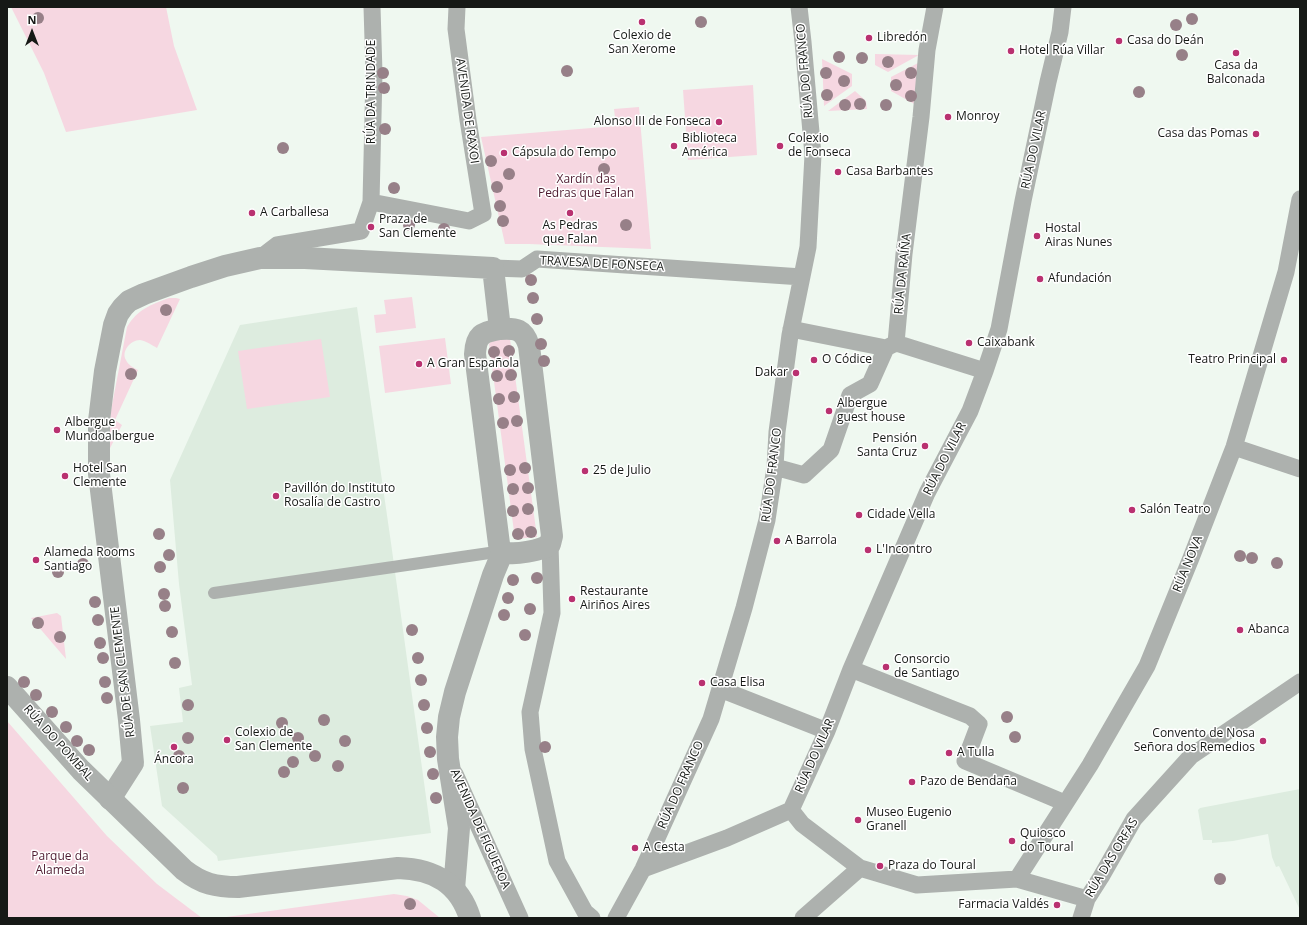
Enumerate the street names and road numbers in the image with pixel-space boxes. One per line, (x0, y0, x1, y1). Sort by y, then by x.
street label: RÚA DO FRANCO (794, 23, 816, 119)
street label: RÚA DA TRINDADE (365, 40, 379, 144)
street label: AVENIDA DE RAXOI (452, 57, 482, 165)
street label: RÚA DO VILAR (1019, 109, 1049, 191)
street label: RÚA DA RAÍÑA (892, 233, 914, 315)
street label: TRAVESA DE FONSECA (540, 254, 664, 274)
street label: RÚA DO VILAR (920, 420, 970, 498)
street label: RÚA DO FRANCO (759, 427, 785, 523)
street label: RÚA NOVA (1170, 534, 1206, 594)
street label: RÚA DE SAN CLEMENTE (108, 606, 138, 738)
street label: RÚA DO POMBAL (20, 702, 96, 784)
street label: RÚA DO VILAR (792, 717, 838, 795)
street label: RÚA DO FRANCO (655, 739, 707, 831)
street label: AVENIDA DE FIGUEROA (447, 767, 513, 891)
street label: RÚA DAS ORFAS (1083, 816, 1141, 900)

